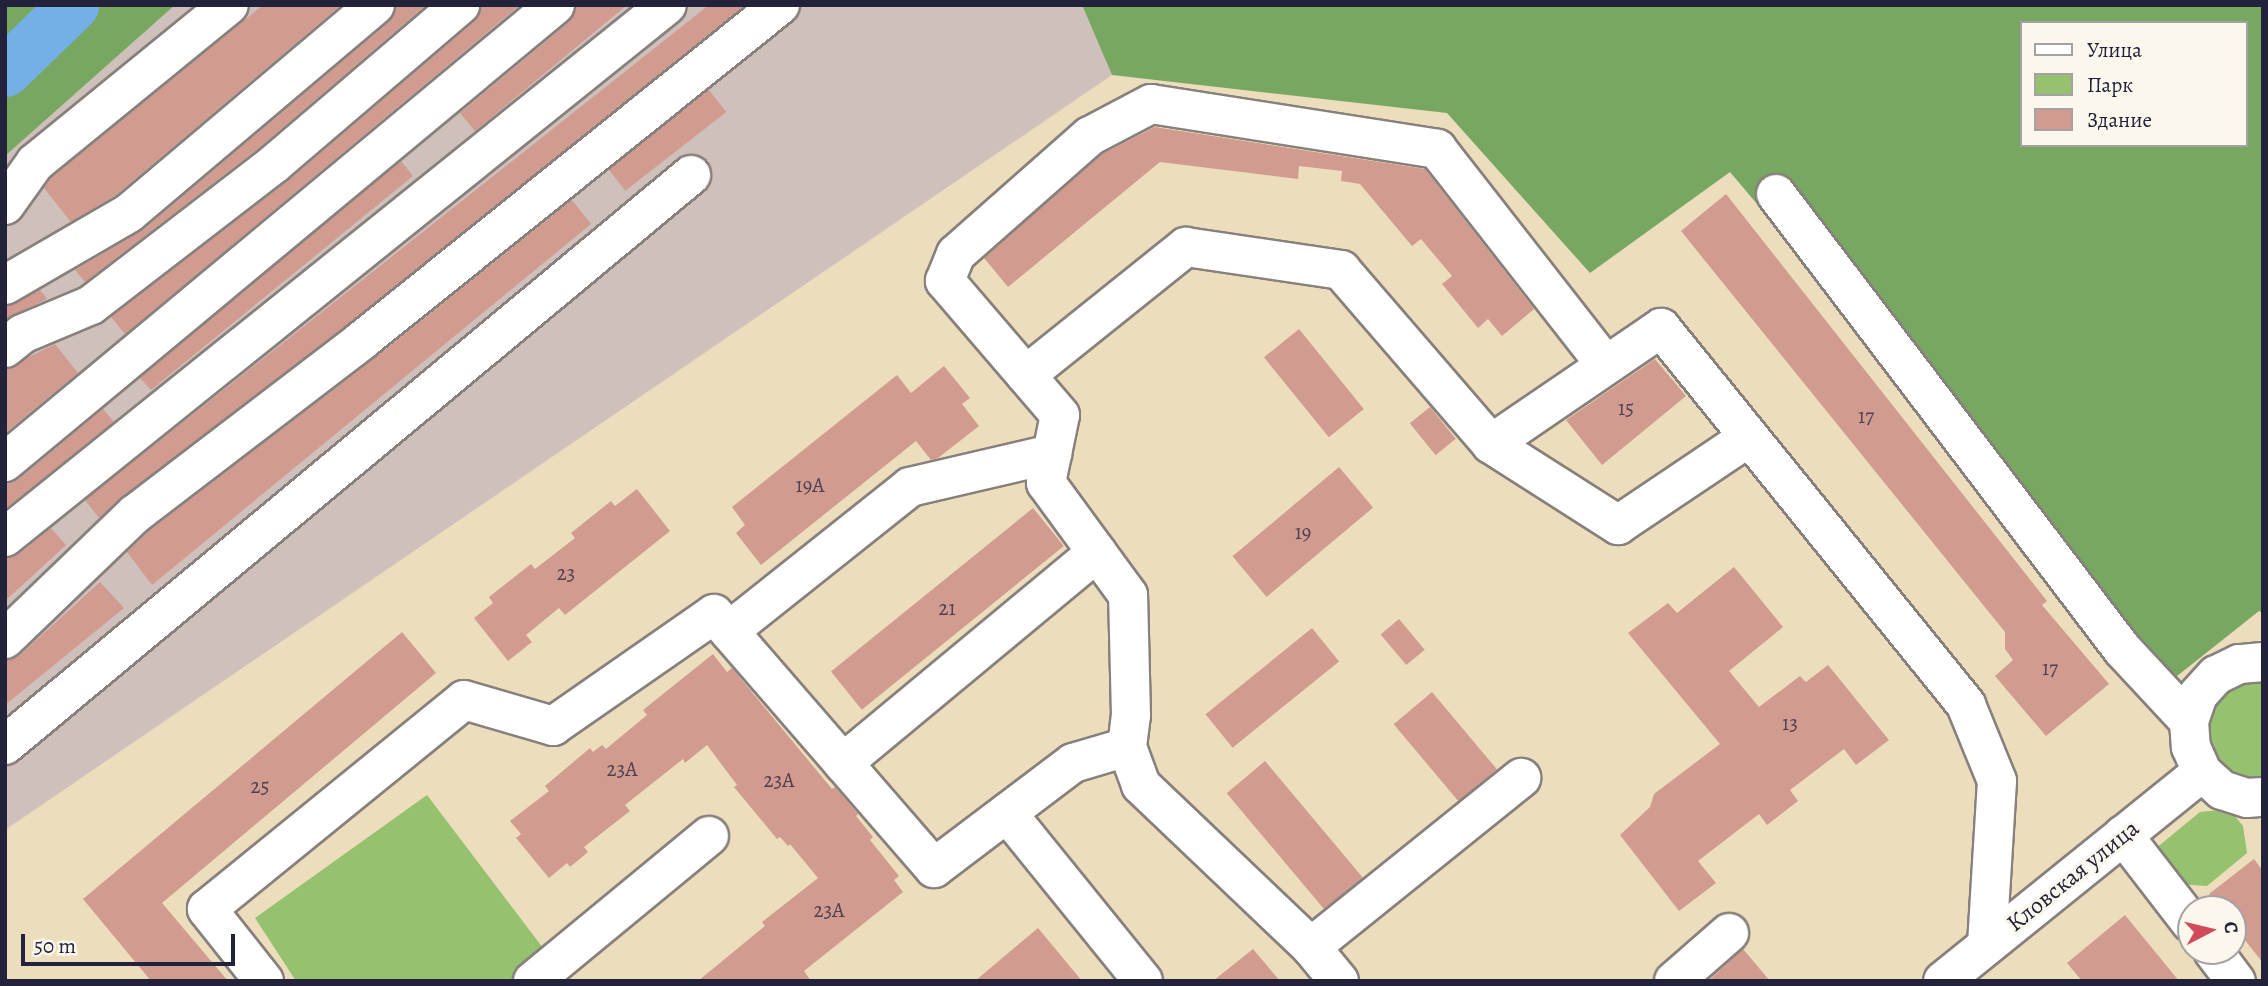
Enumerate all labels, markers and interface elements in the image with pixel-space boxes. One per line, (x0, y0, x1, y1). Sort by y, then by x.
legend (2020, 21, 2247, 147)
text: Улица (2087, 36, 2142, 64)
text: Парк (2087, 71, 2133, 99)
text: Здание (2087, 106, 2152, 134)
house number: 15 (1618, 395, 1634, 421)
house number: 17 (1858, 403, 1874, 429)
house number: 19А (795, 472, 825, 498)
house number: 19 (1295, 519, 1311, 545)
house number: 23 (557, 560, 575, 586)
house number: 21 (938, 595, 956, 621)
house number: 17 (2042, 655, 2058, 681)
house number: 13 (1782, 710, 1798, 736)
house number: 23А (607, 756, 637, 782)
house number: 23А (764, 767, 794, 793)
house number: 25 (250, 773, 270, 799)
street label: Кловская улица (2001, 814, 2145, 938)
north arrow (2177, 895, 2247, 965)
house number: 23А (814, 897, 844, 923)
scale bar (24, 920, 238, 964)
text: С (2217, 920, 2244, 935)
text: 50 m (34, 932, 76, 960)

